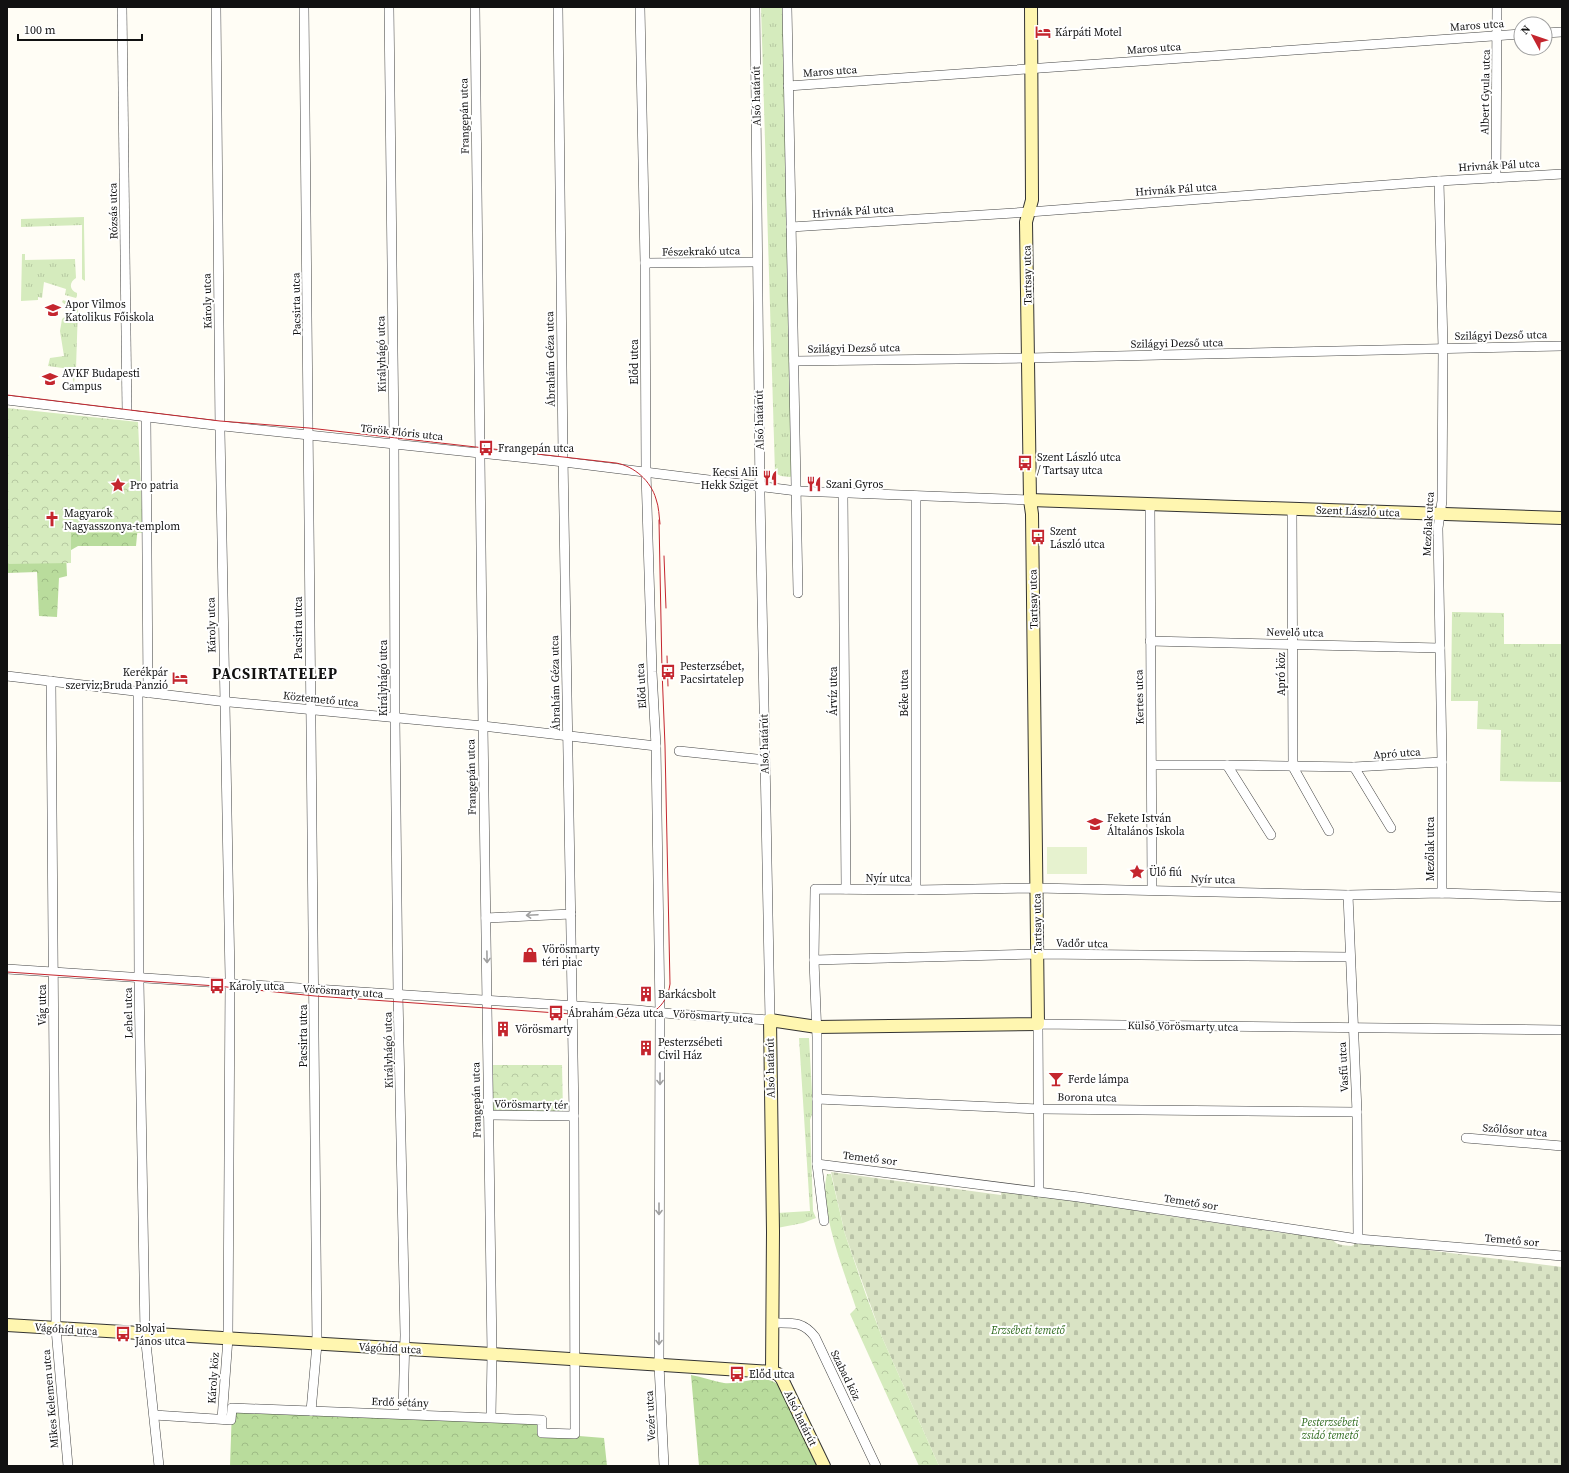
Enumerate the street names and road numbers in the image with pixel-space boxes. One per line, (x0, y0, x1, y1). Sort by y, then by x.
street label: Maros utca (1450, 16, 1505, 35)
street label: Maros utca (1127, 39, 1182, 58)
street label: Albert Gyula utca (1477, 49, 1494, 135)
street label: Maros utca (803, 62, 858, 81)
street label: Alsó határút (748, 65, 765, 126)
street label: Frangepán utca (456, 77, 473, 154)
street label: Hrivnák Pál utca (1458, 156, 1541, 175)
street label: Hrivnák Pál utca (1135, 179, 1218, 200)
street label: Rózsás utca (105, 182, 121, 240)
street label: Hrivnák Pál utca (812, 201, 895, 222)
street label: Fészekrakó utca (662, 243, 741, 260)
street label: Tartsay utca (1019, 245, 1036, 305)
street label: Pacsirta utca (288, 272, 305, 336)
street label: Károly utca (200, 273, 215, 329)
street label: Ábrahám Géza utca (542, 311, 559, 407)
street label: Királyhágó utca (373, 315, 390, 392)
street label: Szilágyi Dezső utca (1455, 327, 1548, 344)
street label: Szilágyi Dezső utca (1131, 335, 1224, 352)
street label: Előd utca (627, 339, 642, 385)
street label: Szilágyi Dezső utca (808, 340, 901, 357)
street label: Alsó határút (751, 389, 768, 450)
street label: Török Flóris utca (360, 421, 444, 444)
street label: Mezőlak utca (1419, 491, 1438, 557)
street label: Szent László utca (1316, 503, 1401, 520)
street label: Tartsay utca (1025, 569, 1042, 629)
street label: Pacsirta utca (291, 596, 306, 660)
street label: Károly utca (204, 597, 219, 653)
street label: Nevelő utca (1266, 625, 1324, 641)
street label: Ábrahám Géza utca (547, 635, 564, 731)
street label: Királyhágó utca (376, 639, 391, 716)
street label: Apró köz (1274, 652, 1289, 696)
street label: Előd utca (633, 662, 650, 709)
street label: Árvíz utca (826, 666, 841, 716)
street label: Béke utca (897, 669, 912, 717)
street label: Kertes utca (1132, 669, 1147, 725)
street label: Köztemető utca (282, 688, 360, 711)
street label: Alsó határút (756, 713, 773, 774)
street label: Frangepán utca (463, 738, 480, 815)
street label: Apró utca (1373, 744, 1422, 763)
street label: Mezőlak utca (1423, 816, 1438, 881)
street label: Nyír utca (866, 871, 911, 886)
street label: Nyír utca (1190, 872, 1236, 887)
street label: Tartsay utca (1029, 893, 1046, 953)
street label: Vadőr utca (1056, 936, 1109, 951)
street label: Vörösmarty utca (302, 981, 384, 1002)
street label: Vág utca (35, 984, 50, 1026)
street label: Lehel utca (121, 987, 136, 1039)
street label: Pacsirta utca (296, 1004, 311, 1068)
street label: Vörösmarty utca (672, 1006, 754, 1027)
street label: Királyhágó utca (380, 1011, 397, 1088)
street label: Külső Vörösmarty utca (1127, 1018, 1239, 1035)
street label: Alsó határút (762, 1037, 779, 1098)
street label: Vasfű utca (1335, 1041, 1352, 1093)
street label: Frangepán utca (468, 1061, 485, 1138)
street label: Borona utca (1057, 1089, 1117, 1106)
street label: Vörösmarty tér (494, 1096, 568, 1113)
street label: Szőlősor utca (1482, 1120, 1548, 1141)
street label: Temető sor (842, 1148, 898, 1169)
street label: Temető sor (1163, 1191, 1219, 1214)
street label: Temető sor (1484, 1231, 1540, 1250)
street label: Vágóhíd utca (34, 1320, 98, 1339)
street label: Vágóhíd utca (358, 1339, 422, 1358)
street label: Szabad köz (827, 1348, 864, 1403)
street label: Mikes Kelemen utca (39, 1349, 62, 1449)
street label: Károly köz (204, 1352, 223, 1404)
street label: Alsó határút (781, 1388, 821, 1449)
street label: Vezér utca (642, 1390, 659, 1442)
street label: Erdő sétány (371, 1394, 429, 1411)

